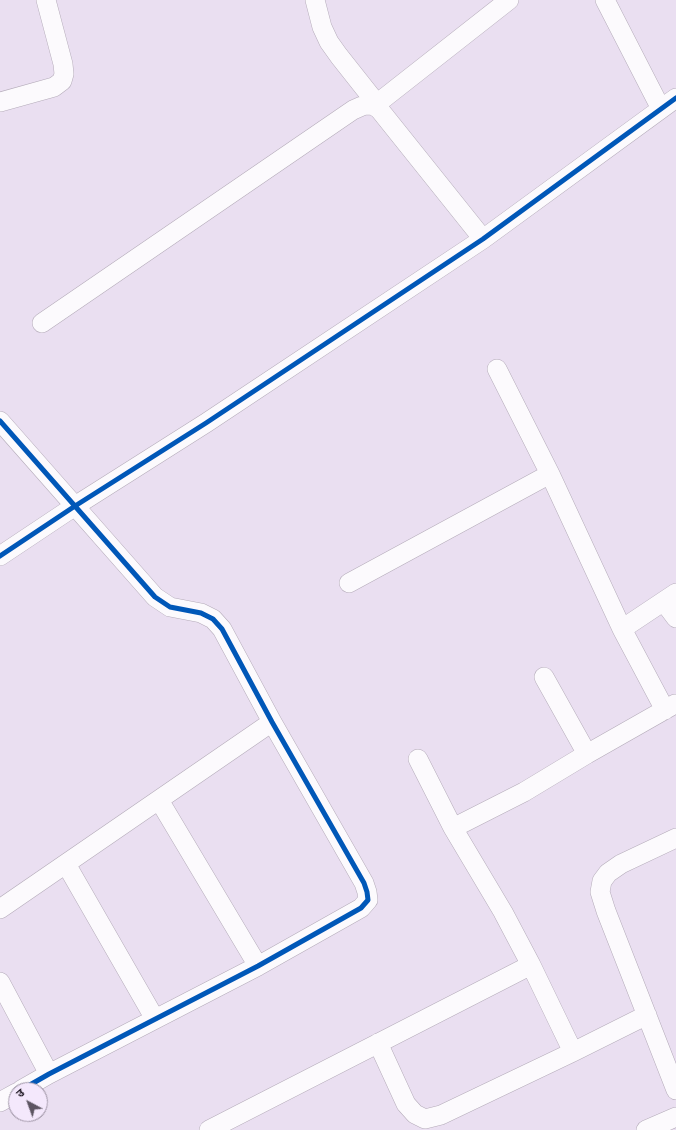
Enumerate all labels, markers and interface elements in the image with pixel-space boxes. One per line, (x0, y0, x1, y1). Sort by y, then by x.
north arrow (8, 1082, 48, 1122)
text: उ (14, 1086, 27, 1100)

